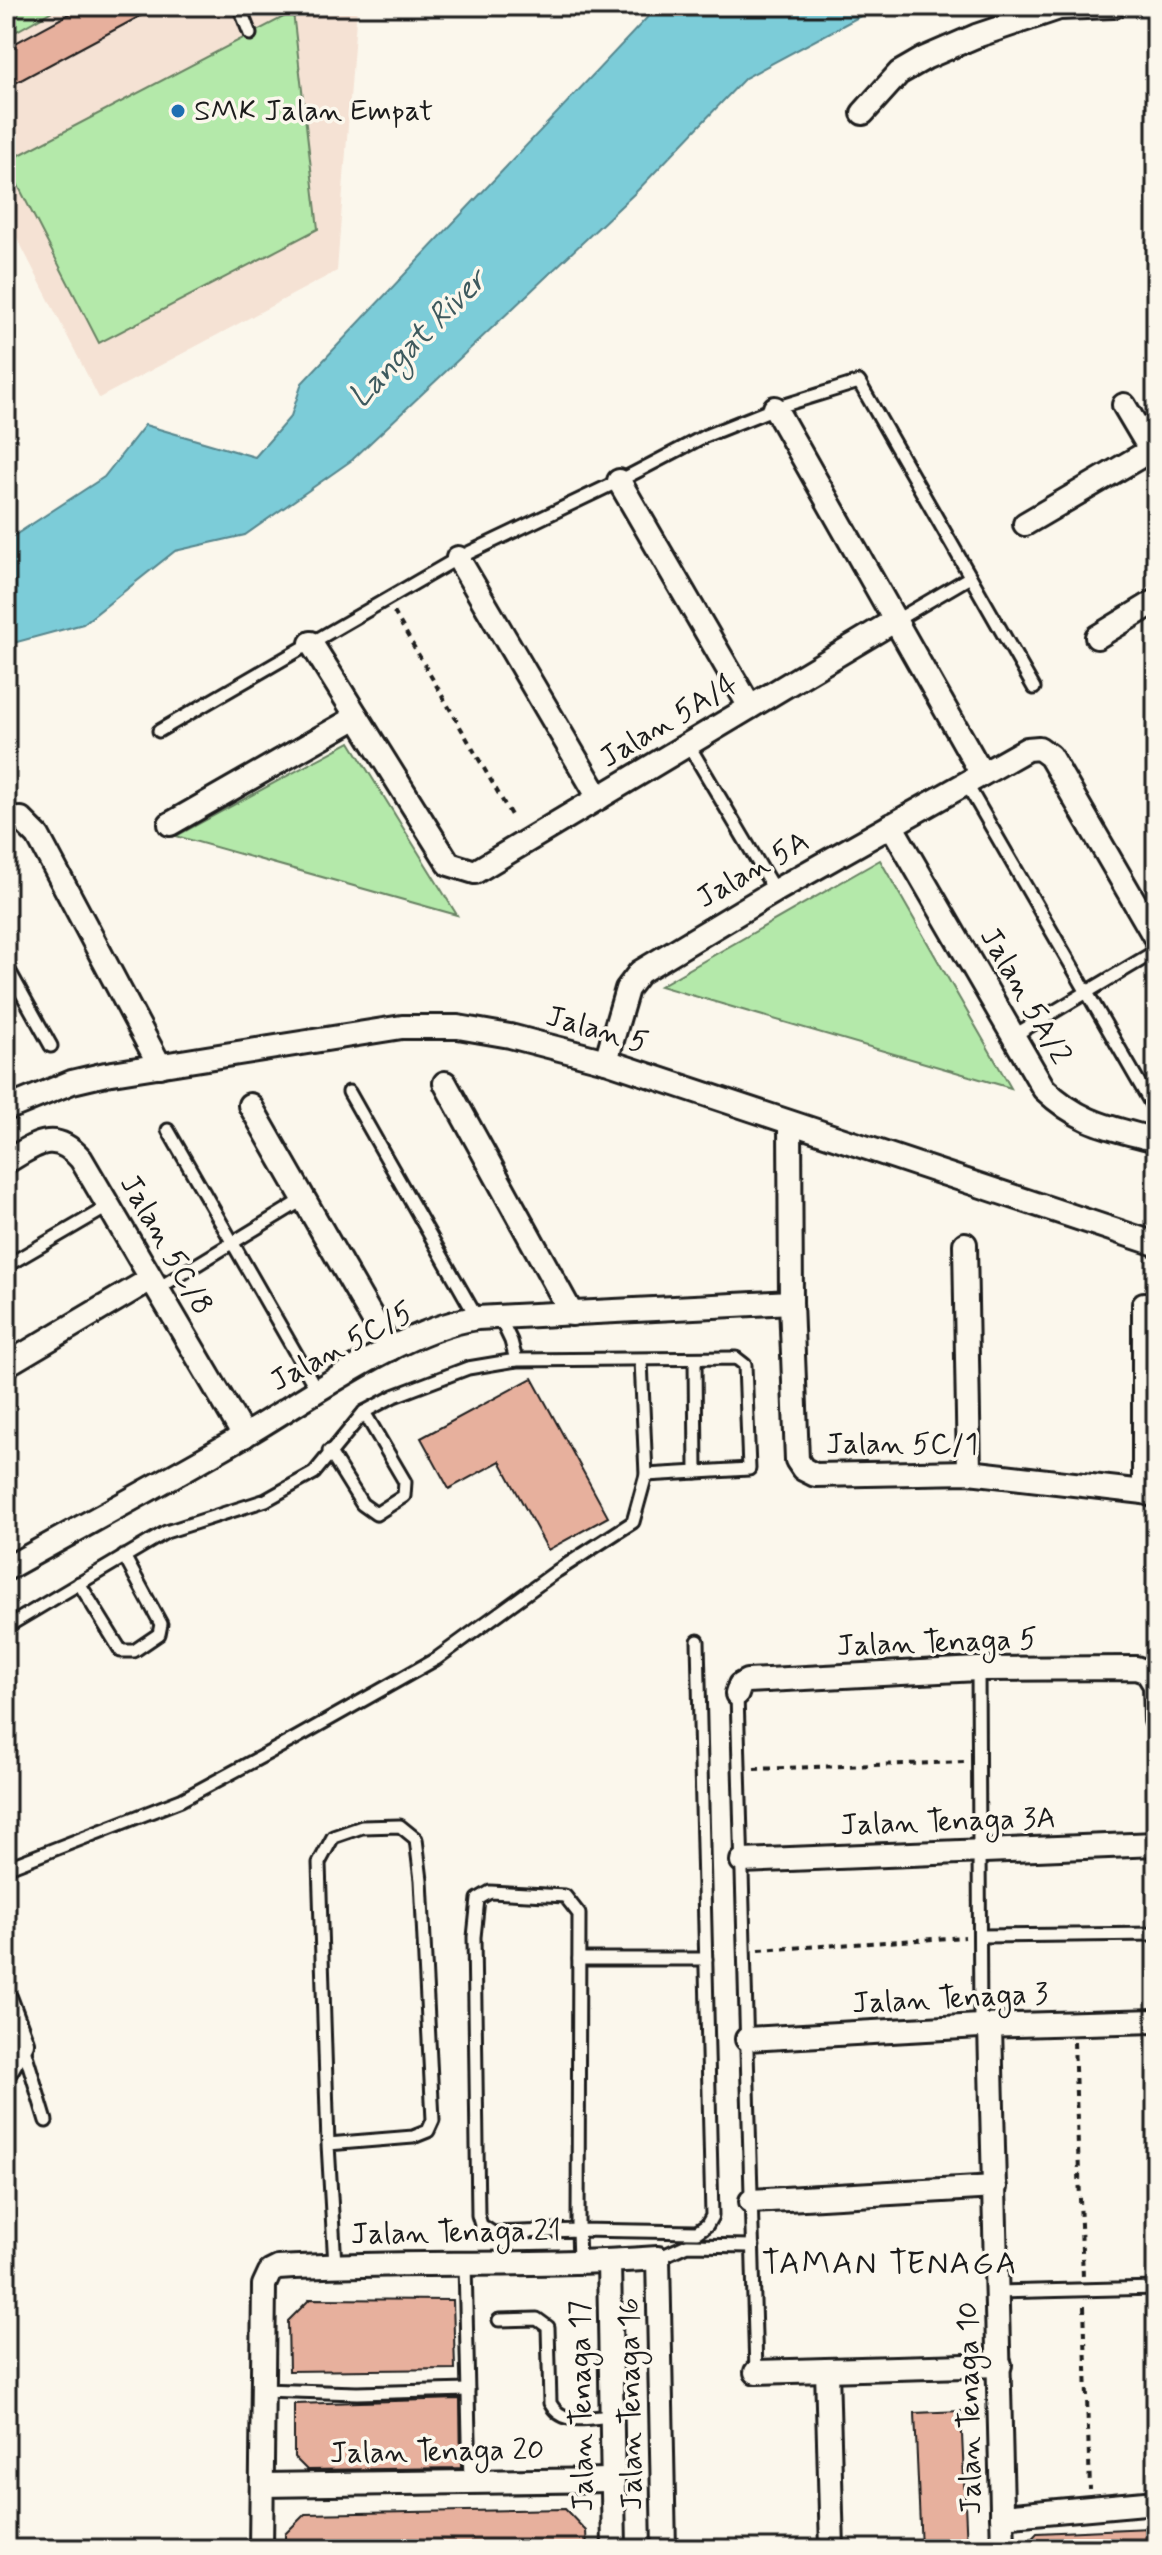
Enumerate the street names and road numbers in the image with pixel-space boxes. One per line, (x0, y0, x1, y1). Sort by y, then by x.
street label: Jalan 5A/4 (593, 665, 745, 777)
street label: Jalan 5A (690, 822, 816, 918)
street label: Jalan 5A/2 (970, 921, 1080, 1071)
street label: Jalan 5 (542, 997, 652, 1063)
street label: Jalan 5C/8 (110, 1168, 222, 1322)
street label: Jalan 5C/5 (264, 1293, 420, 1401)
street label: Jalan 5C/1 (826, 1425, 978, 1464)
street label: Jalan Tenaga 5 (836, 1620, 1038, 1668)
street label: Jalan Tenaga 3A (839, 1799, 1057, 1847)
street label: Jalan Tenaga 3 (851, 1974, 1049, 2026)
street label: Jalan Tenaga 21 (351, 2212, 561, 2256)
street label: Jalan Tenaga 16 (610, 2297, 654, 2511)
street label: Jalan Tenaga 17 (561, 2300, 605, 2512)
street label: Jalan Tenaga 10 (949, 2301, 993, 2515)
street label: Jalan Tenaga 20 (329, 2431, 545, 2475)

